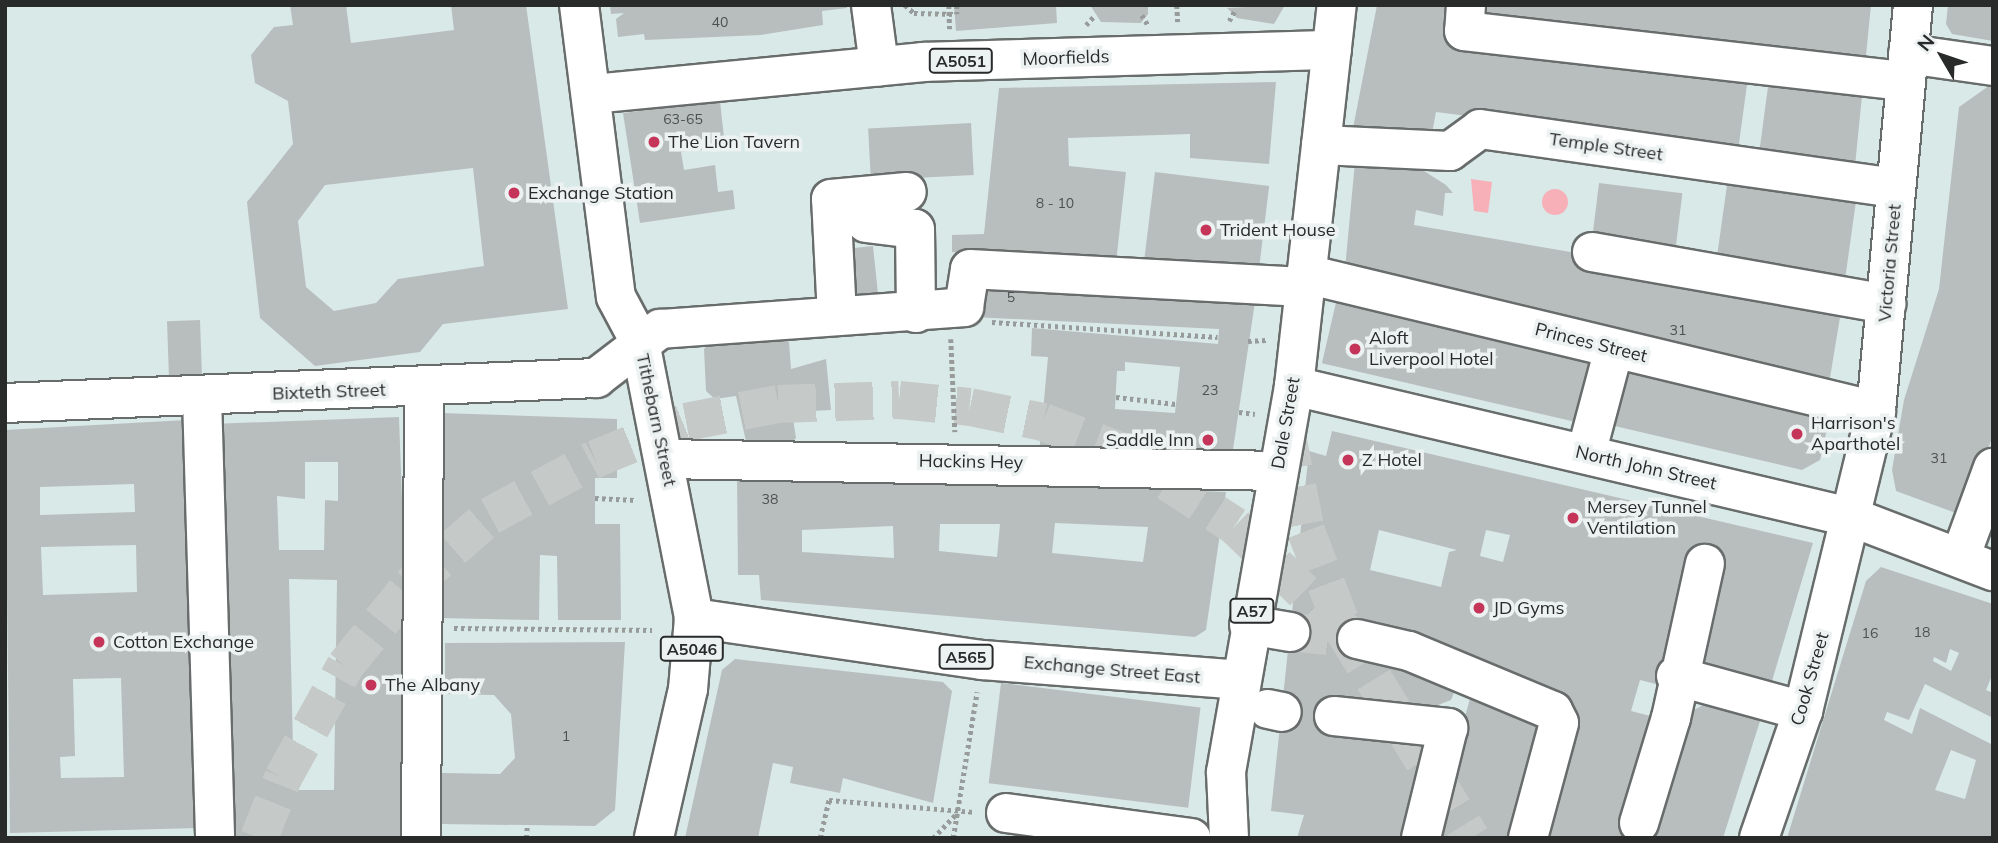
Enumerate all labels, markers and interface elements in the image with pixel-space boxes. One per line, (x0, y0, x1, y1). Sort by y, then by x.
house number: 40 (712, 14, 728, 30)
north arrow (1907, 21, 1977, 91)
text: N (1912, 30, 1940, 56)
street label: Moorfields (1022, 46, 1110, 70)
road number: A5051 (928, 48, 994, 74)
house number: 63-65 (663, 111, 703, 127)
street label: Temple Street (1548, 128, 1664, 166)
place label: The Lion Tavern (668, 131, 800, 153)
marker: The Lion Tavern (646, 134, 662, 150)
place label: Exchange Station (528, 182, 674, 204)
marker: Exchange Station (506, 185, 522, 201)
house number: 8 - 10 (1036, 195, 1074, 211)
street label: Victoria Street (1874, 203, 1906, 323)
place label: Trident House (1220, 219, 1336, 241)
marker: Trident House (1198, 222, 1214, 238)
house number: 5 (1007, 289, 1015, 305)
street label: Princes Street (1533, 319, 1649, 367)
house number: 31 (1670, 322, 1686, 338)
place label: Aloft Liverpool Hotel (1369, 328, 1493, 370)
marker: Aloft Liverpool Hotel (1347, 341, 1363, 357)
street label: Tithebarn Street (631, 352, 681, 488)
street label: Dale Street (1267, 375, 1305, 471)
street label: Bixteth Street (272, 379, 386, 405)
house number: 23 (1202, 382, 1218, 398)
place label: Harrison's Aparthotel (1811, 413, 1900, 456)
marker: Harrison's Aparthotel (1789, 426, 1805, 442)
place label: Saddle Inn (1106, 429, 1194, 451)
marker: Saddle Inn (1200, 432, 1216, 448)
street label: North John Street (1573, 441, 1719, 495)
place label: Z Hotel (1362, 449, 1422, 471)
street label: Hackins Hey (919, 450, 1023, 474)
house number: 31 (1931, 450, 1947, 466)
marker: Z Hotel (1340, 452, 1356, 468)
house number: 38 (762, 491, 778, 507)
place label: Mersey Tunnel Ventilation (1587, 497, 1707, 540)
marker: Mersey Tunnel Ventilation (1565, 510, 1581, 526)
place label: JD Gyms (1493, 597, 1565, 619)
road number: A57 (1229, 598, 1275, 624)
marker: JD Gyms (1471, 600, 1487, 616)
house number: 18 (1914, 624, 1930, 640)
house number: 16 (1862, 625, 1878, 641)
street label: Cook Street (1786, 630, 1834, 728)
place label: Cotton Exchange (113, 631, 254, 653)
marker: Cotton Exchange (91, 634, 107, 650)
road number: A5046 (659, 636, 725, 662)
road number: A565 (938, 644, 994, 670)
street label: Exchange Street East (1023, 652, 1201, 688)
place label: The Albany (385, 674, 480, 696)
marker: The Albany (363, 677, 379, 693)
house number: 1 (562, 728, 570, 744)

